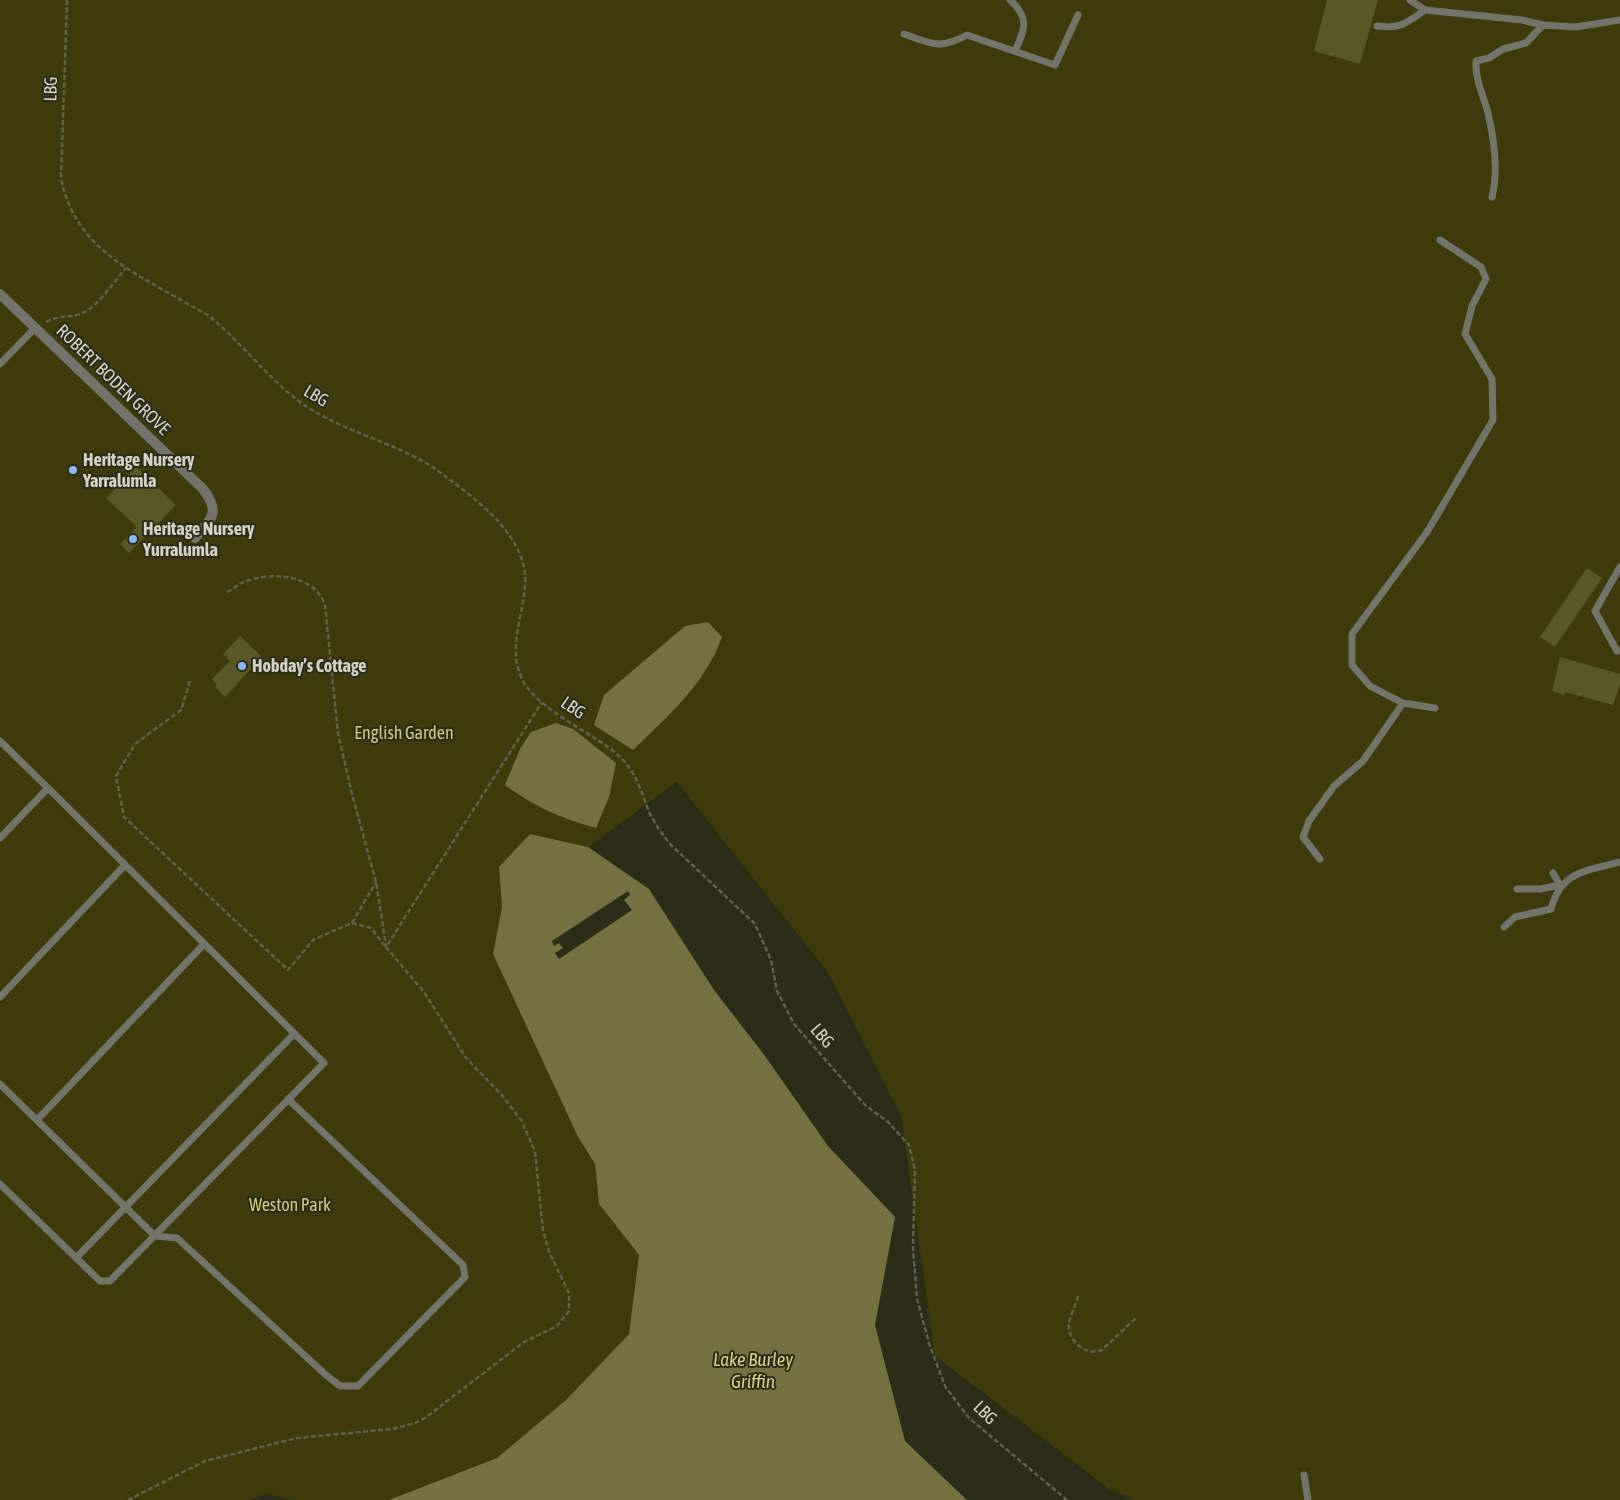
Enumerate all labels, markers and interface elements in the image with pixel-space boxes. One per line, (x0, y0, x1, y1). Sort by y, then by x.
street label: LBG (40, 76, 62, 102)
street label: ROBERT BODEN GROVE (52, 320, 174, 440)
street label: LBG (300, 380, 332, 412)
place label: Heritage Nursery Yarralumla (83, 449, 195, 492)
marker: Heritage Nursery Yarralumla (67, 464, 79, 476)
place label: Heritage Nursery Yurralumla (143, 518, 255, 560)
marker: Heritage Nursery Yurralumla (127, 533, 139, 545)
place label: Hobday’s Cottage (252, 655, 366, 677)
marker: Hobday’s Cottage (236, 660, 248, 672)
street label: LBG (557, 692, 589, 724)
park label: English Garden (354, 722, 454, 744)
street label: LBG (806, 1019, 838, 1053)
park label: Weston Park (249, 1194, 331, 1216)
water label: Lake Burley Griffin (713, 1349, 793, 1393)
street label: LBG (969, 1397, 1001, 1429)

